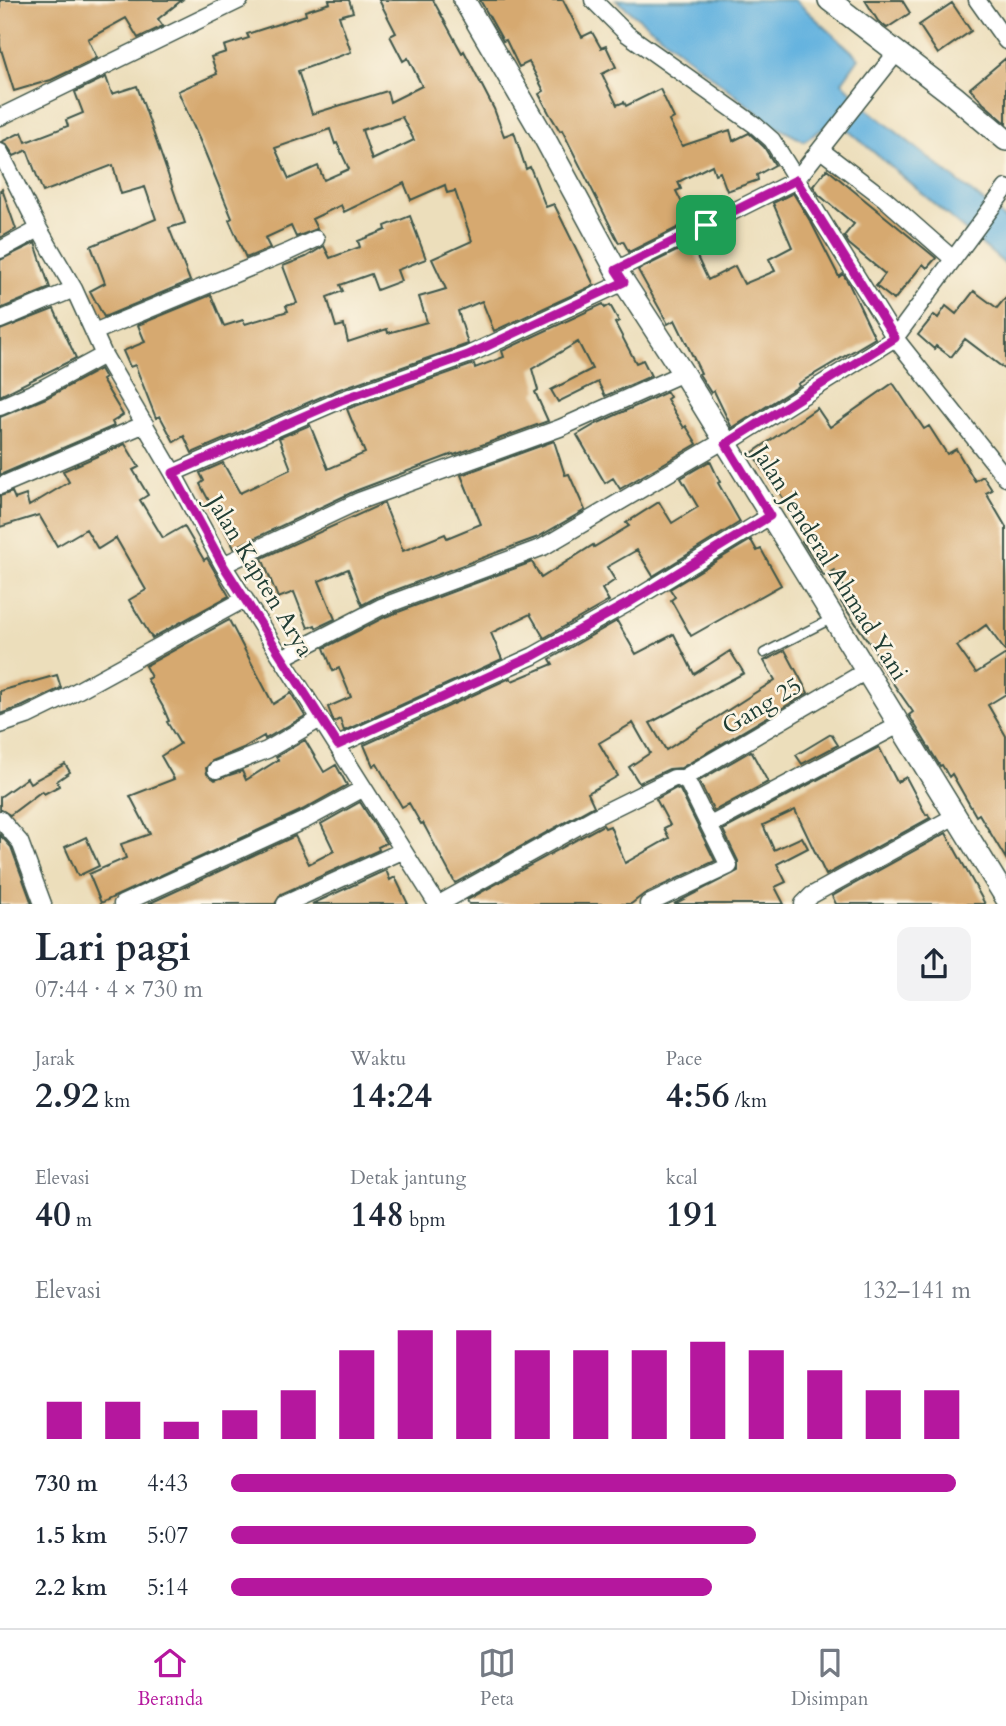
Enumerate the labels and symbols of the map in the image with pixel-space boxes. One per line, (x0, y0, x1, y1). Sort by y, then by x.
pin (676, 195, 736, 255)
street label: Jalan Jenderal Ahmad Yani (742, 436, 916, 687)
street label: Jalan Kapten Arya (197, 486, 322, 664)
street label: Gang 25 (716, 669, 808, 743)

